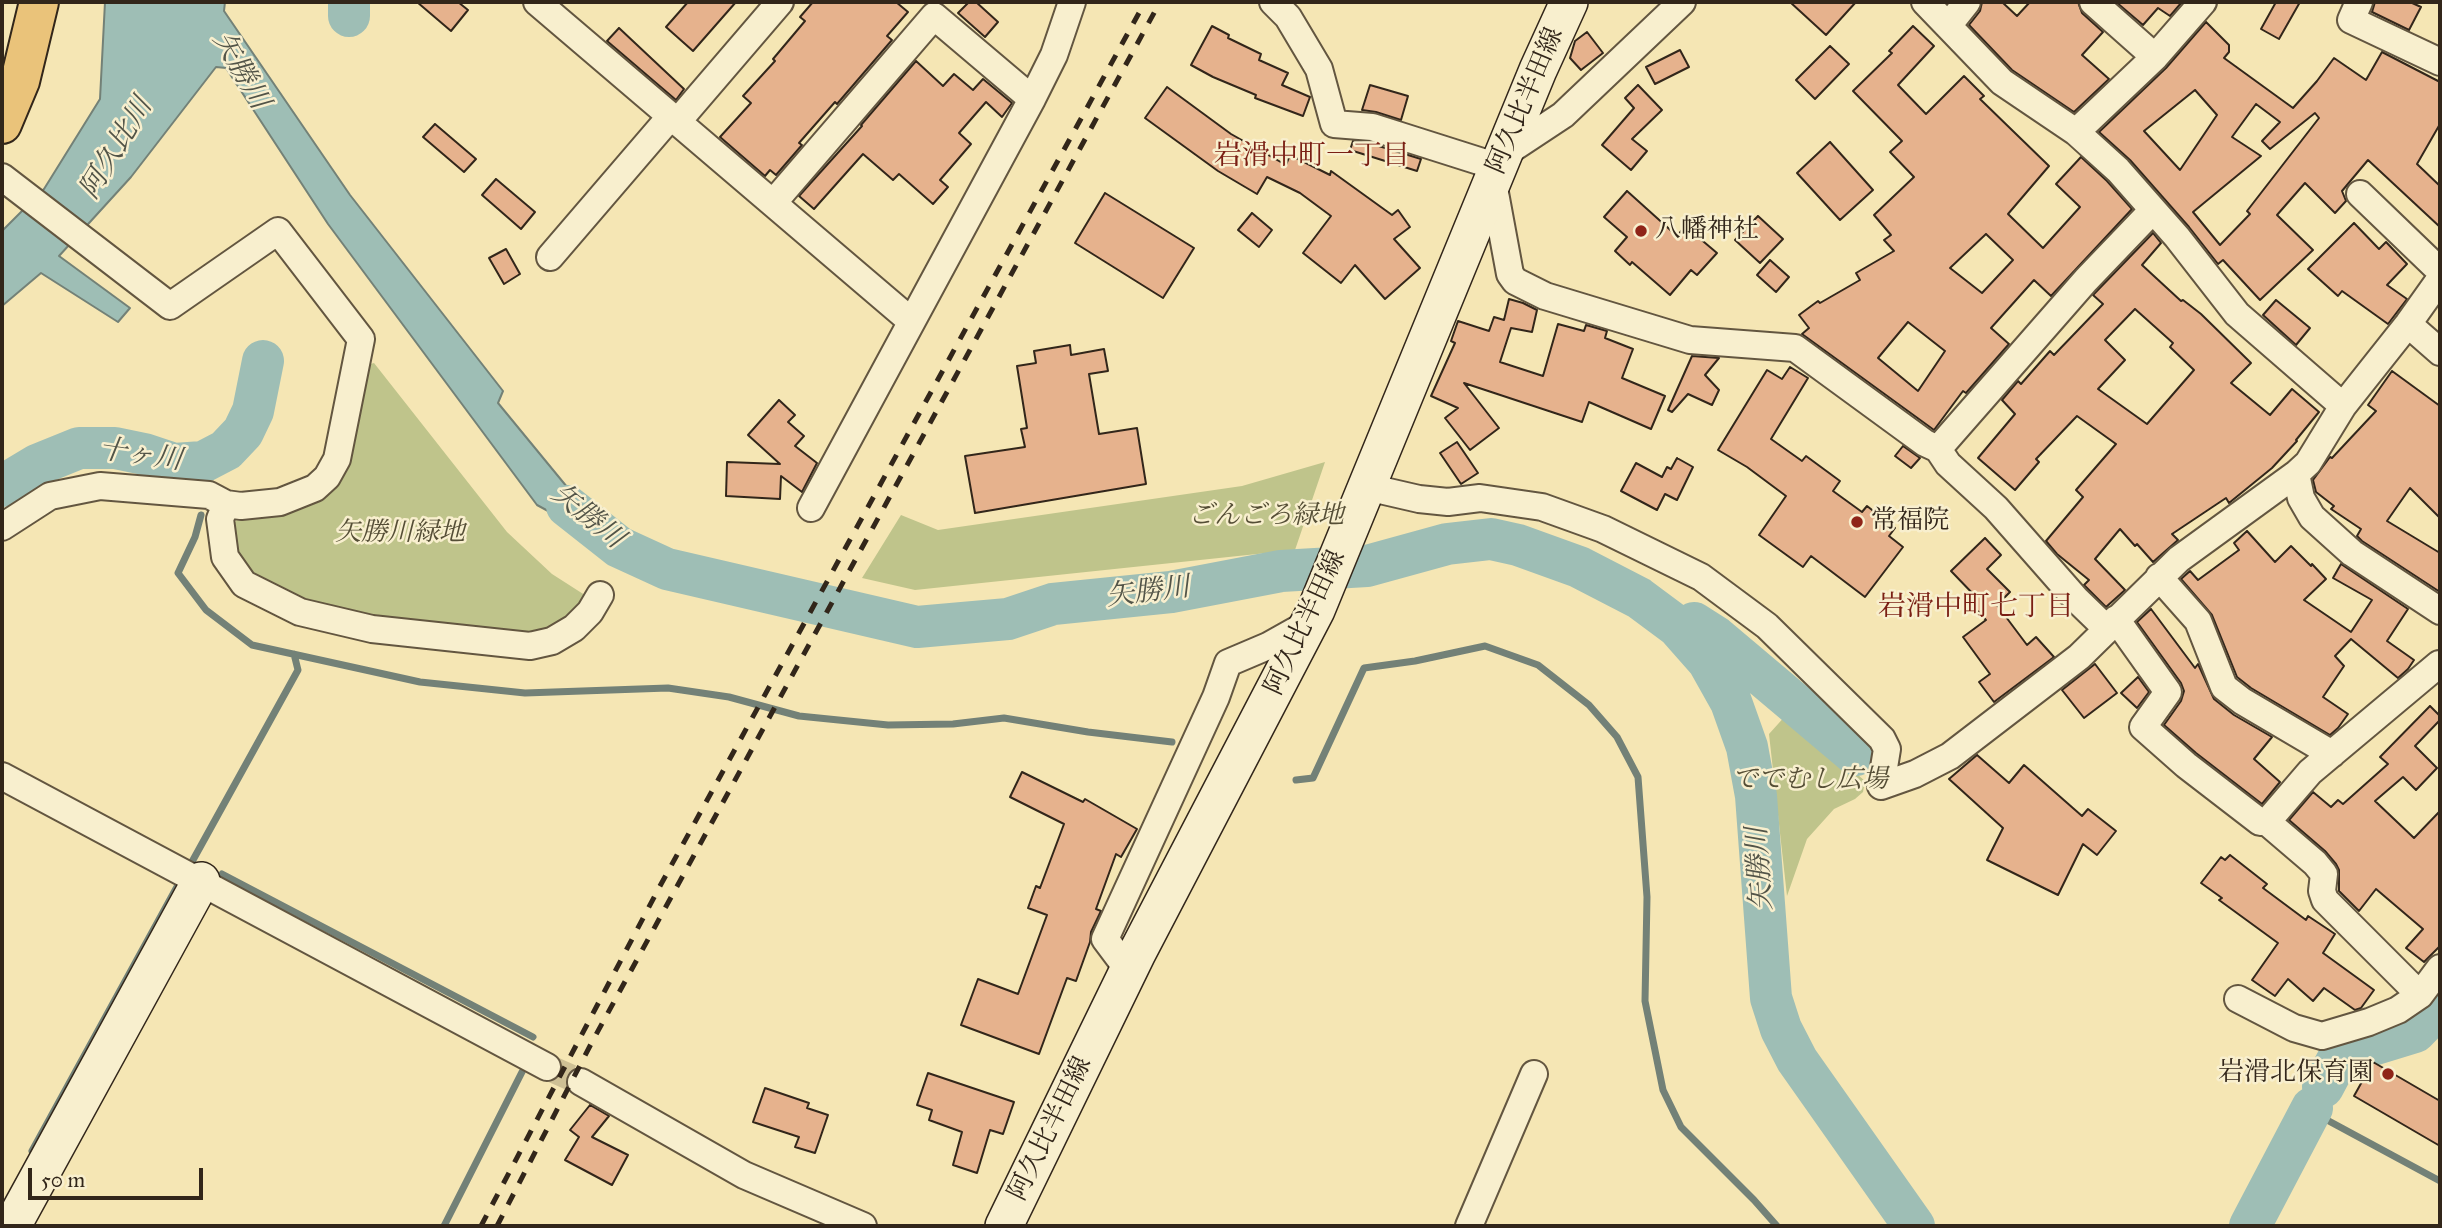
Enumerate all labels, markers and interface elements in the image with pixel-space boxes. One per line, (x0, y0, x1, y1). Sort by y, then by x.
street label: 阿久比半田線 (1481, 23, 1571, 179)
water label: 矢勝川 (204, 26, 276, 116)
water label: 阿久比川 (74, 92, 160, 206)
district label: 岩滑中町一丁目 (1214, 140, 1410, 174)
place label: 八幡神社 (1655, 215, 1759, 247)
marker: 八幡神社 (1633, 223, 1649, 239)
water label: 十ヶ川 (96, 434, 184, 478)
water label: 矢勝川 (544, 478, 630, 556)
park label: ごんごろ緑地 (1188, 501, 1344, 533)
place label: 常福院 (1871, 506, 1949, 538)
marker: 常福院 (1849, 514, 1865, 530)
park label: 矢勝川緑地 (335, 518, 465, 550)
street label: 阿久比半田線 (1259, 546, 1353, 700)
water label: 矢勝川 (1104, 571, 1192, 615)
district label: 岩滑中町七丁目 (1878, 591, 2074, 625)
park label: ででむし広場 (1732, 765, 1888, 797)
water label: 矢勝川 (1741, 826, 1781, 912)
street label: 阿久比半田線 (1003, 1052, 1099, 1206)
place label: 岩滑北保育園 (2218, 1058, 2374, 1090)
marker: 岩滑北保育園 (2380, 1066, 2396, 1082)
scale bar (32, 1154, 206, 1198)
text: 50 m (41, 1167, 85, 1193)

